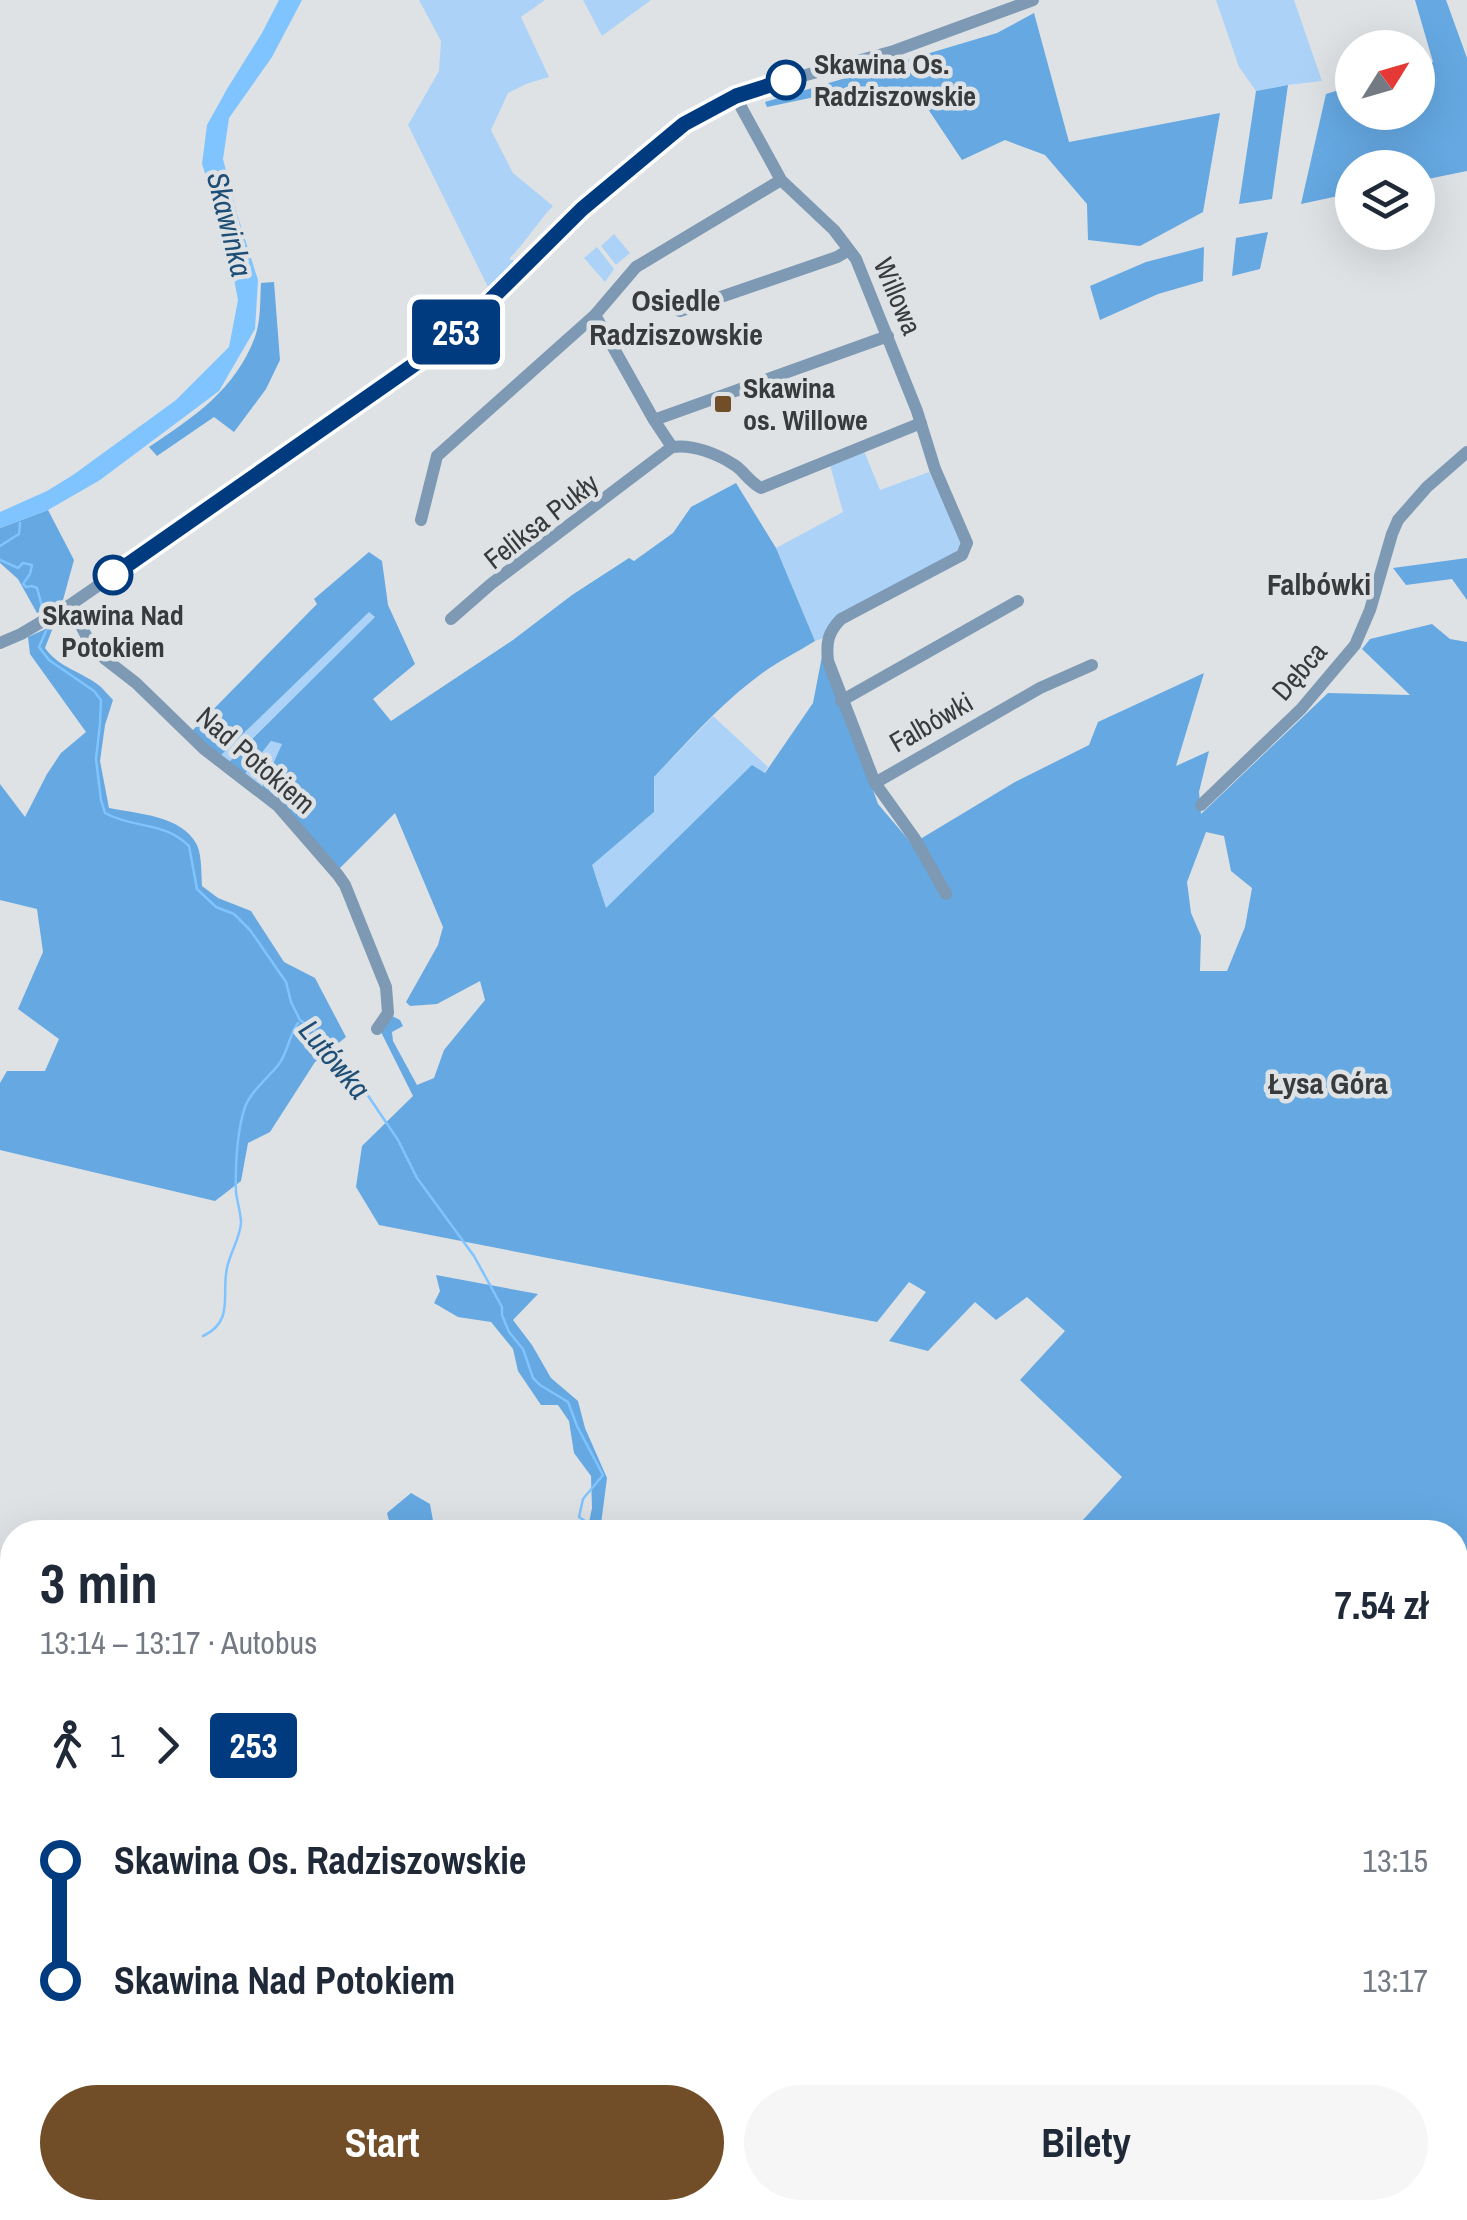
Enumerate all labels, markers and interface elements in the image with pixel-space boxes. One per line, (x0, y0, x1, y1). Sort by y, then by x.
north arrow (1335, 30, 1435, 130)
map controls (1335, 30, 1435, 250)
place label: Skawina Os. Radziszowskie (814, 45, 976, 115)
marker: Skawina Os. Radziszowskie (767, 61, 805, 99)
button: layers (1335, 150, 1435, 250)
water label: Skawinka (198, 167, 262, 281)
street label: Willowa (865, 252, 931, 341)
district label: Osiedle Radziszowskie (589, 280, 763, 354)
line badge: 253 (398, 300, 514, 364)
text: 253 (432, 309, 480, 356)
place label: Skawina os. Willowe (743, 369, 868, 439)
marker: Skawina os. Willowe (712, 393, 734, 415)
street label: Feliksa Pukły (476, 464, 606, 578)
marker: Skawina Nad Potokiem (94, 556, 132, 594)
district label: Falbówki (1267, 564, 1371, 604)
place label: Skawina Nad Potokiem (42, 596, 184, 666)
street label: Dębca (1263, 633, 1335, 709)
street label: Falbówki (882, 683, 980, 761)
street label: Nad Potokiem (189, 698, 323, 822)
water label: Lutówka (290, 1011, 380, 1107)
district label: Łysa Góra (1268, 1063, 1388, 1103)
text: 3 min (40, 1546, 158, 1620)
text: 7.54 zł (1334, 1580, 1428, 1631)
text: 13:14 – 13:17 · Autobus (40, 1621, 317, 1664)
icon: walk (40, 1718, 95, 1773)
icon: forward (140, 1718, 195, 1773)
text: 253 (230, 1722, 277, 1769)
text: 1 (110, 1724, 125, 1767)
text: Skawina Os. Radziszowskie (114, 1835, 526, 1886)
text: 13:15 (1362, 1839, 1428, 1882)
text: Skawina Nad Potokiem (114, 1955, 455, 2006)
text: 13:17 (1362, 1959, 1428, 2002)
button: Start (40, 2085, 724, 2200)
button: Bilety (744, 2085, 1428, 2200)

